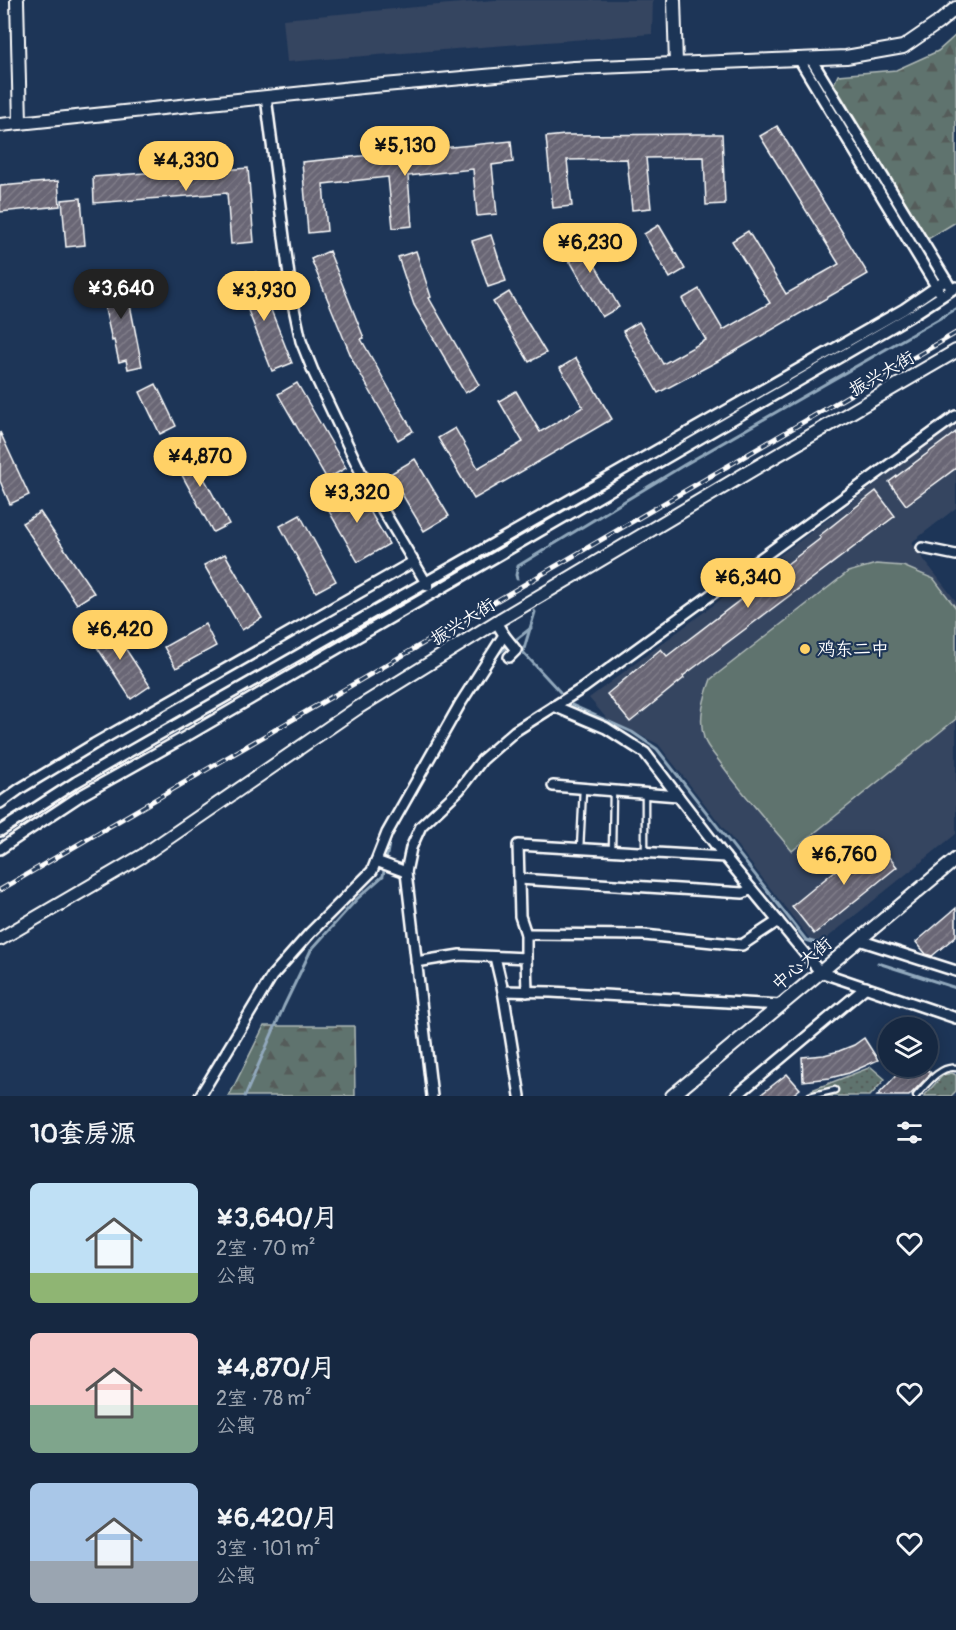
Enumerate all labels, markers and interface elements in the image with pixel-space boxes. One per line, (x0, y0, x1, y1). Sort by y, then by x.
pin: ¥5,130 (356, 126, 454, 177)
text: ¥5,130 (374, 133, 436, 158)
pin: ¥4,330 (137, 141, 235, 192)
text: ¥4,330 (153, 148, 219, 173)
pin: ¥6,230 (541, 223, 639, 274)
text: ¥6,230 (557, 230, 623, 255)
pin: ¥3,640 (72, 269, 170, 320)
pin: ¥3,930 (215, 271, 313, 322)
text: ¥3,640 (87, 276, 155, 301)
text: ¥3,930 (231, 278, 297, 303)
street label: 振兴大街 (845, 346, 919, 402)
pin: ¥4,870 (151, 437, 249, 488)
text: ¥4,870 (168, 444, 232, 469)
pin: ¥3,320 (308, 473, 406, 524)
text: ¥3,320 (324, 480, 390, 505)
pin: ¥6,340 (699, 558, 797, 609)
text: ¥6,340 (714, 565, 782, 590)
street label: 振兴大街 (426, 593, 500, 651)
pin: ¥6,420 (71, 610, 169, 661)
text: ¥6,420 (86, 617, 154, 642)
place label: 鸡东二中 (817, 638, 889, 661)
marker: 鸡东二中 (798, 642, 812, 656)
pin: ¥6,760 (795, 835, 893, 886)
text: ¥6,760 (811, 842, 877, 867)
street label: 中心大街 (767, 932, 837, 996)
map controls (878, 1017, 938, 1077)
button: layers (878, 1017, 938, 1077)
icon: filters (893, 1116, 926, 1149)
text: 10套房源 (30, 1118, 136, 1150)
text: ¥3,640/月 (216, 1202, 338, 1234)
icon: home (78, 1207, 150, 1279)
icon: heart (893, 1227, 926, 1260)
text: 2室 · 70 m² (216, 1236, 316, 1261)
text: 公寓 (216, 1263, 256, 1288)
text: ¥4,870/月 (216, 1352, 336, 1384)
icon: home (78, 1357, 150, 1429)
icon: heart (893, 1377, 926, 1410)
text: 2室 · 78 m² (216, 1386, 312, 1411)
text: 公寓 (216, 1413, 256, 1438)
text: ¥6,420/月 (216, 1502, 339, 1534)
icon: home (78, 1507, 150, 1579)
icon: heart (893, 1527, 926, 1560)
text: 3室 · 101 m² (216, 1536, 321, 1561)
text: 公寓 (216, 1563, 256, 1588)

